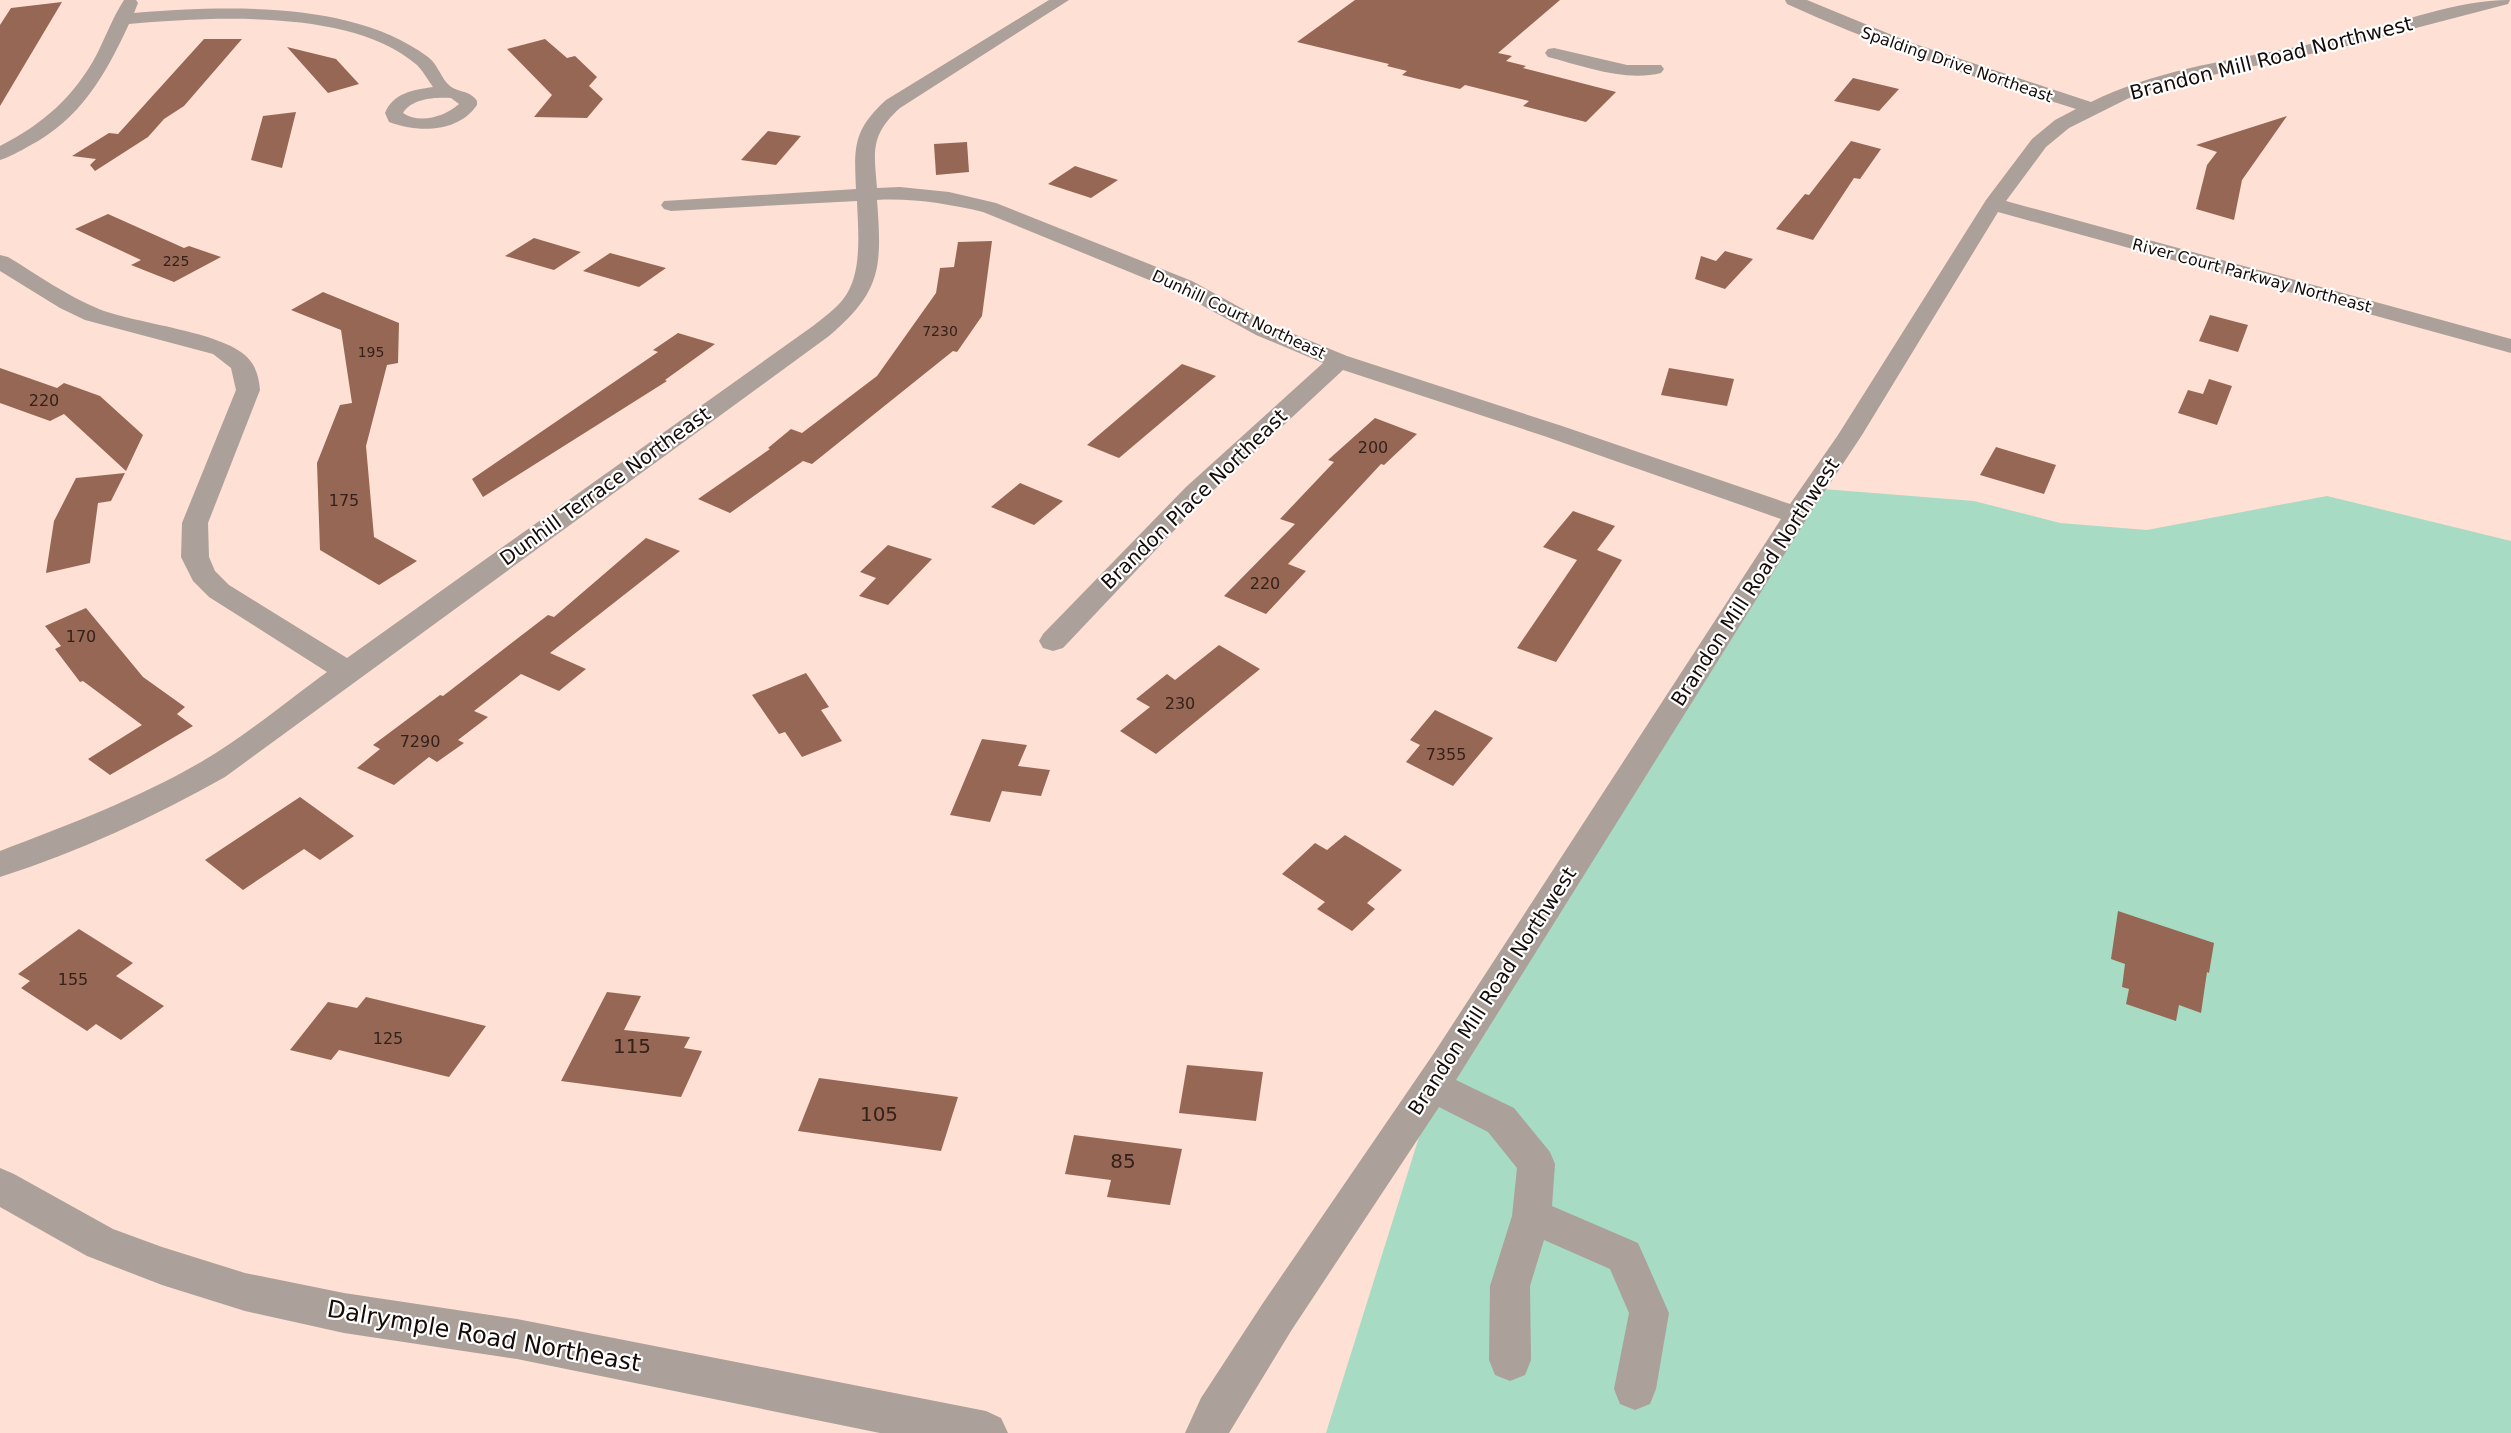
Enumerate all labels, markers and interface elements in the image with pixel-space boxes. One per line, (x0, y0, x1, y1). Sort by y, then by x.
street label: Brandon Mill Road Northwest (2127, 11, 2415, 105)
street label: Spalding Drive Northeast (1859, 23, 2055, 106)
street label: River Court Parkway Northeast (2130, 234, 2373, 317)
house number: 225 (163, 253, 189, 269)
street label: Dunhill Court Northeast (1149, 266, 1329, 363)
house number: 7230 (922, 323, 958, 339)
house number: 195 (358, 344, 384, 360)
house number: 220 (29, 391, 59, 410)
street label: Dunhill Terrace Northeast (495, 401, 715, 570)
street label: Brandon Place Northeast (1096, 404, 1292, 594)
house number: 200 (1358, 438, 1388, 457)
street label: Brandon Mill Road Northwest (1666, 454, 1844, 710)
house number: 175 (329, 491, 359, 510)
house number: 220 (1250, 574, 1280, 593)
house number: 170 (66, 627, 96, 646)
house number: 230 (1165, 694, 1195, 713)
house number: 7290 (400, 732, 440, 751)
house number: 7355 (1426, 745, 1466, 764)
street label: Brandon Mill Road Northwest (1403, 863, 1581, 1119)
house number: 155 (58, 970, 88, 989)
house number: 125 (373, 1029, 403, 1048)
house number: 115 (613, 1034, 651, 1058)
house number: 105 (860, 1102, 898, 1126)
house number: 85 (1110, 1149, 1136, 1173)
street label: Dalrymple Road Northeast (325, 1295, 643, 1377)

